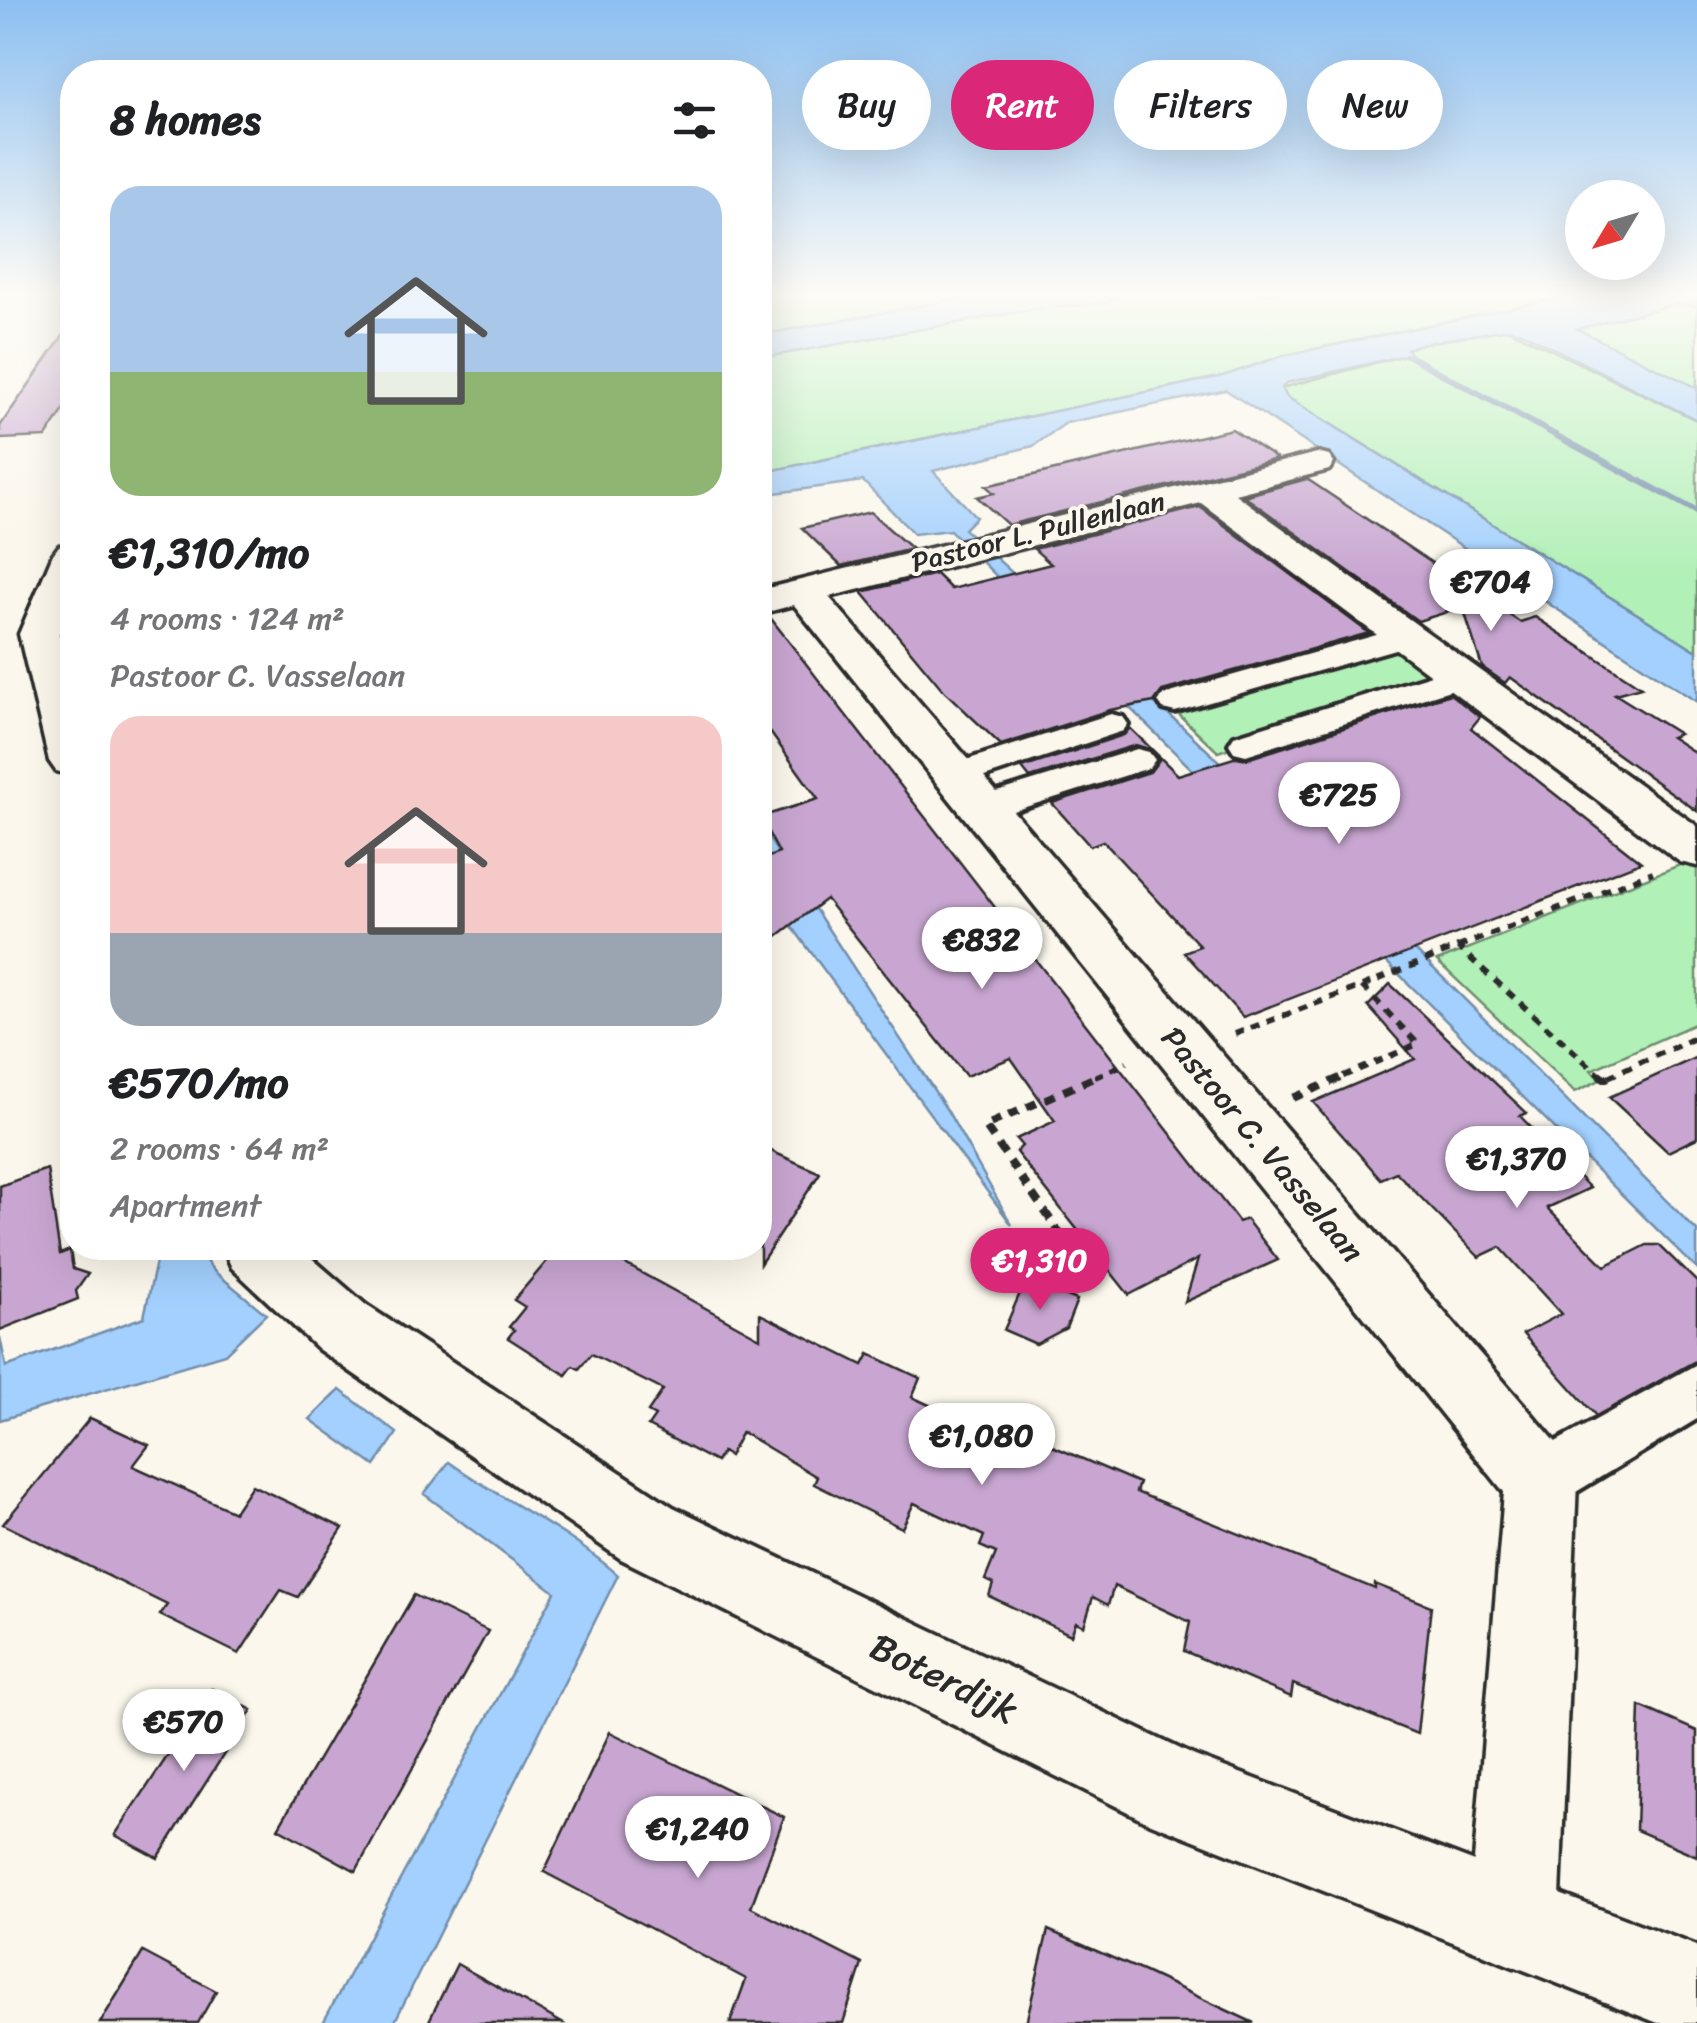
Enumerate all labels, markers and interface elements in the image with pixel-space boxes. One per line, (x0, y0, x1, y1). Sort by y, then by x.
chip: Buy (802, 60, 931, 150)
chip: Rent (951, 60, 1094, 150)
chip: Filters (1114, 60, 1287, 150)
chip: New (1307, 60, 1443, 150)
text: 8 homes (110, 83, 261, 157)
icon: filters (667, 93, 722, 148)
north arrow (1565, 180, 1665, 280)
map controls (1565, 180, 1665, 280)
icon: home (326, 251, 506, 431)
street label: Pastoor L. Pullenlaan (906, 476, 1170, 587)
text: €1,310/mo (110, 516, 309, 590)
pin: €704 (1432, 549, 1550, 634)
text: €704 (1451, 553, 1531, 610)
text: 4 rooms · 124 m² (110, 590, 345, 647)
text: Pastoor C. Vasselaan (110, 647, 405, 704)
pin: €725 (1280, 762, 1398, 847)
text: €725 (1300, 766, 1378, 823)
icon: home (326, 781, 506, 961)
pin: €832 (923, 907, 1041, 992)
text: €832 (944, 911, 1020, 968)
street label: Pastoor C. Vasselaan (1146, 1013, 1379, 1276)
text: €570/mo (110, 1046, 289, 1120)
text: 2 rooms · 64 m² (110, 1120, 329, 1177)
pin: €1,370 (1436, 1126, 1598, 1211)
text: €1,370 (1467, 1130, 1567, 1187)
text: Apartment (110, 1177, 261, 1234)
pin: €1,310 (959, 1228, 1121, 1313)
text: €1,310 (992, 1232, 1088, 1289)
pin: €1,080 (901, 1403, 1063, 1488)
text: €1,080 (930, 1407, 1034, 1464)
street label: Boterdijk (858, 1614, 1029, 1743)
pin: €570 (125, 1689, 243, 1774)
text: €570 (144, 1693, 224, 1750)
pin: €1,240 (617, 1796, 779, 1881)
text: €1,240 (647, 1800, 749, 1857)

